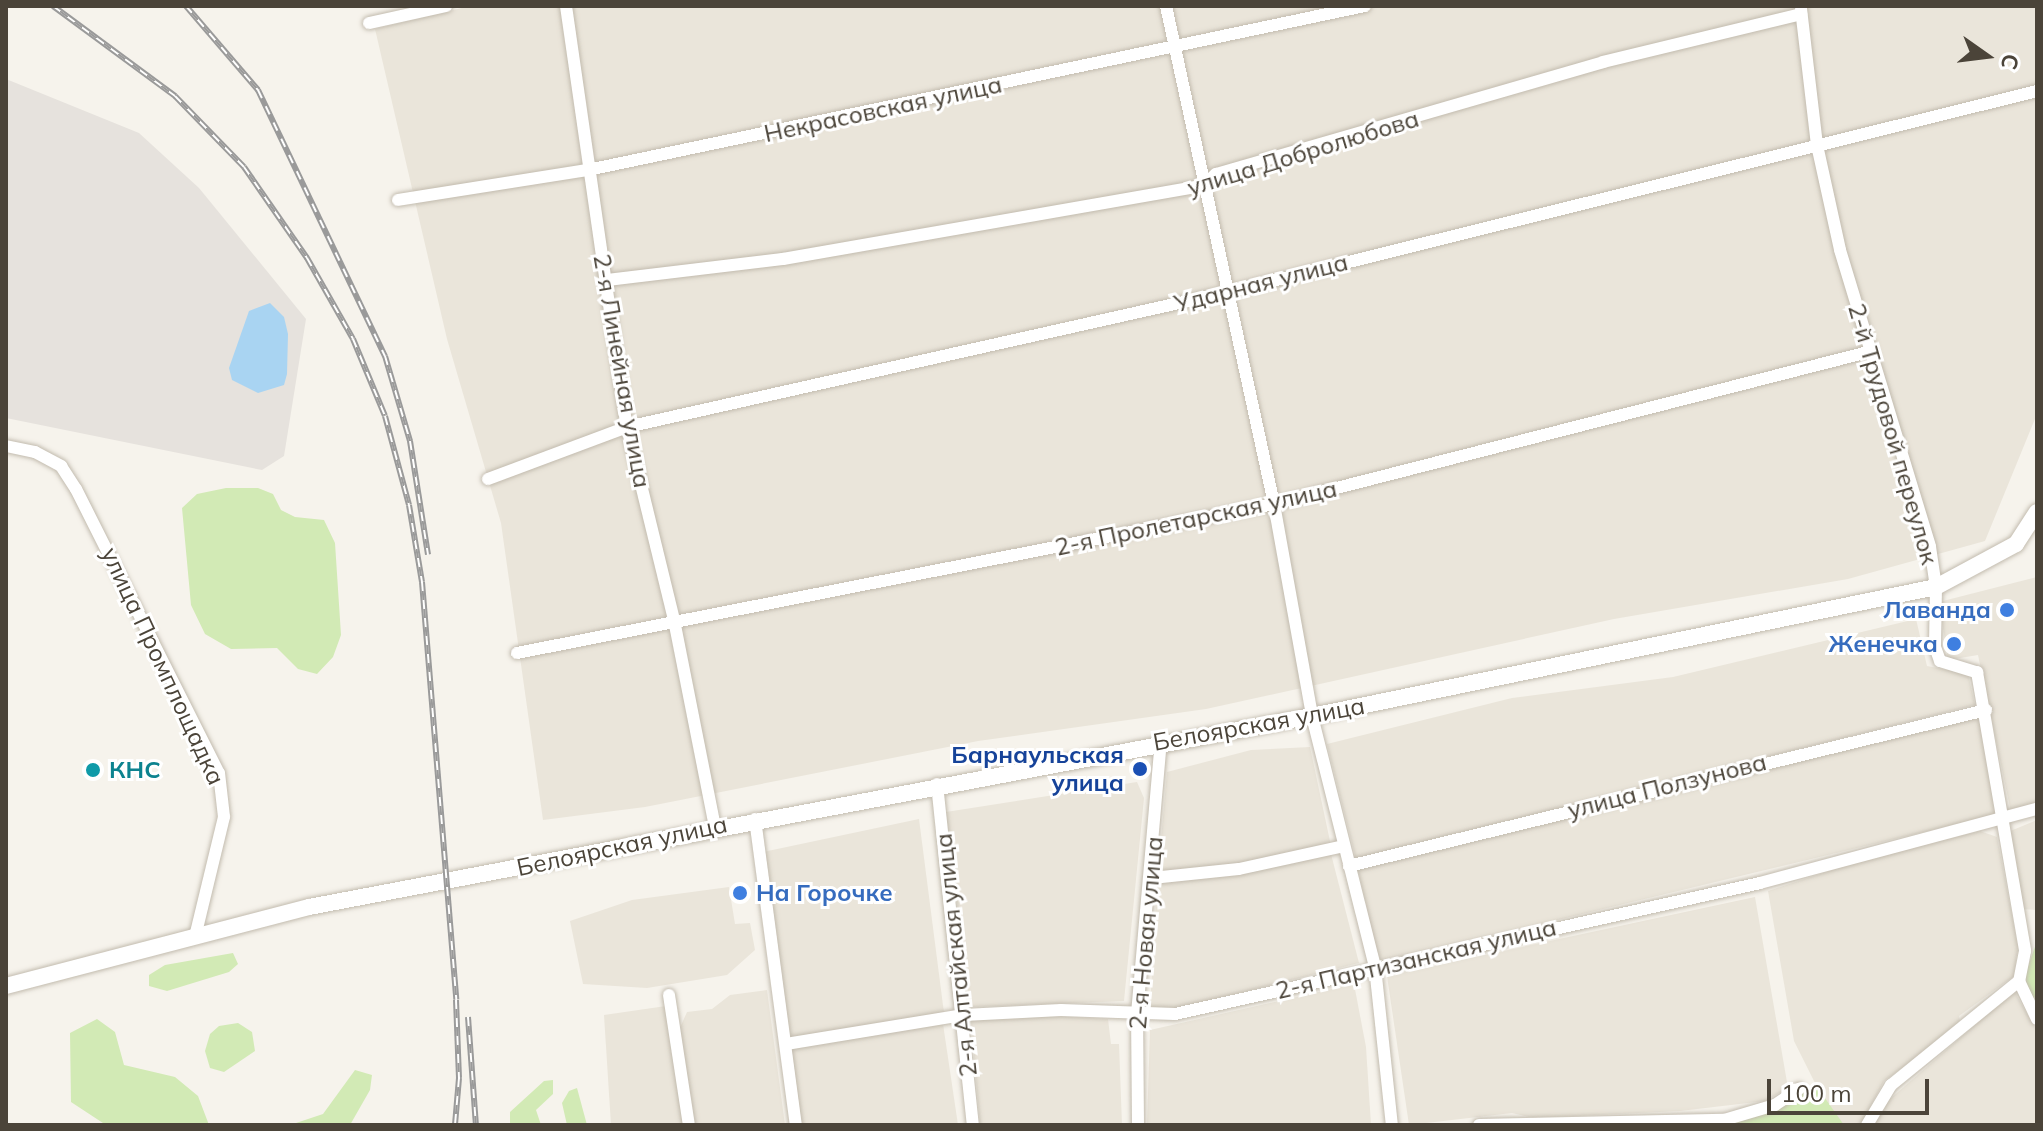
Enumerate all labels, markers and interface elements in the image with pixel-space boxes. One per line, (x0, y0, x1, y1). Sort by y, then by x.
north arrow (1947, 16, 2027, 96)
text: С (1995, 51, 2026, 73)
street label: Некрасовская улица (761, 70, 1005, 148)
street label: улица Добролюбова (1184, 104, 1422, 202)
street label: Ударная улица (1171, 247, 1351, 319)
street label: 2-я Линейная улица (587, 252, 657, 490)
street label: 2-й Трудовой переулок (1842, 300, 1944, 568)
street label: 2-я Пролетарская улица (1052, 474, 1340, 562)
street label: улица Промплощадка (95, 543, 231, 789)
place label: Лаванда (1883, 596, 1991, 624)
marker: Лаванда (1998, 601, 2016, 619)
place label: Женечка (1829, 630, 1938, 658)
marker: Женечка (1945, 635, 1963, 653)
street label: Белоярская улица (1151, 691, 1367, 757)
place label: Барнаульская улица (951, 741, 1124, 797)
street label: улица Ползунова (1565, 747, 1769, 825)
place label: КНС (109, 756, 161, 784)
marker: Барнаульская улица (1131, 760, 1149, 778)
marker: КНС (84, 761, 102, 779)
street label: Белоярская улица (514, 810, 730, 882)
street label: 2-я Алтайская улица (929, 832, 983, 1078)
street label: 2-я Новая улица (1123, 835, 1169, 1031)
place label: На Горочке (756, 879, 893, 907)
marker: На Горочке (731, 884, 749, 902)
street label: 2-я Партизанская улица (1273, 913, 1559, 1005)
scale bar (1771, 1063, 1933, 1113)
text: 100 m (1781, 1078, 1852, 1108)

